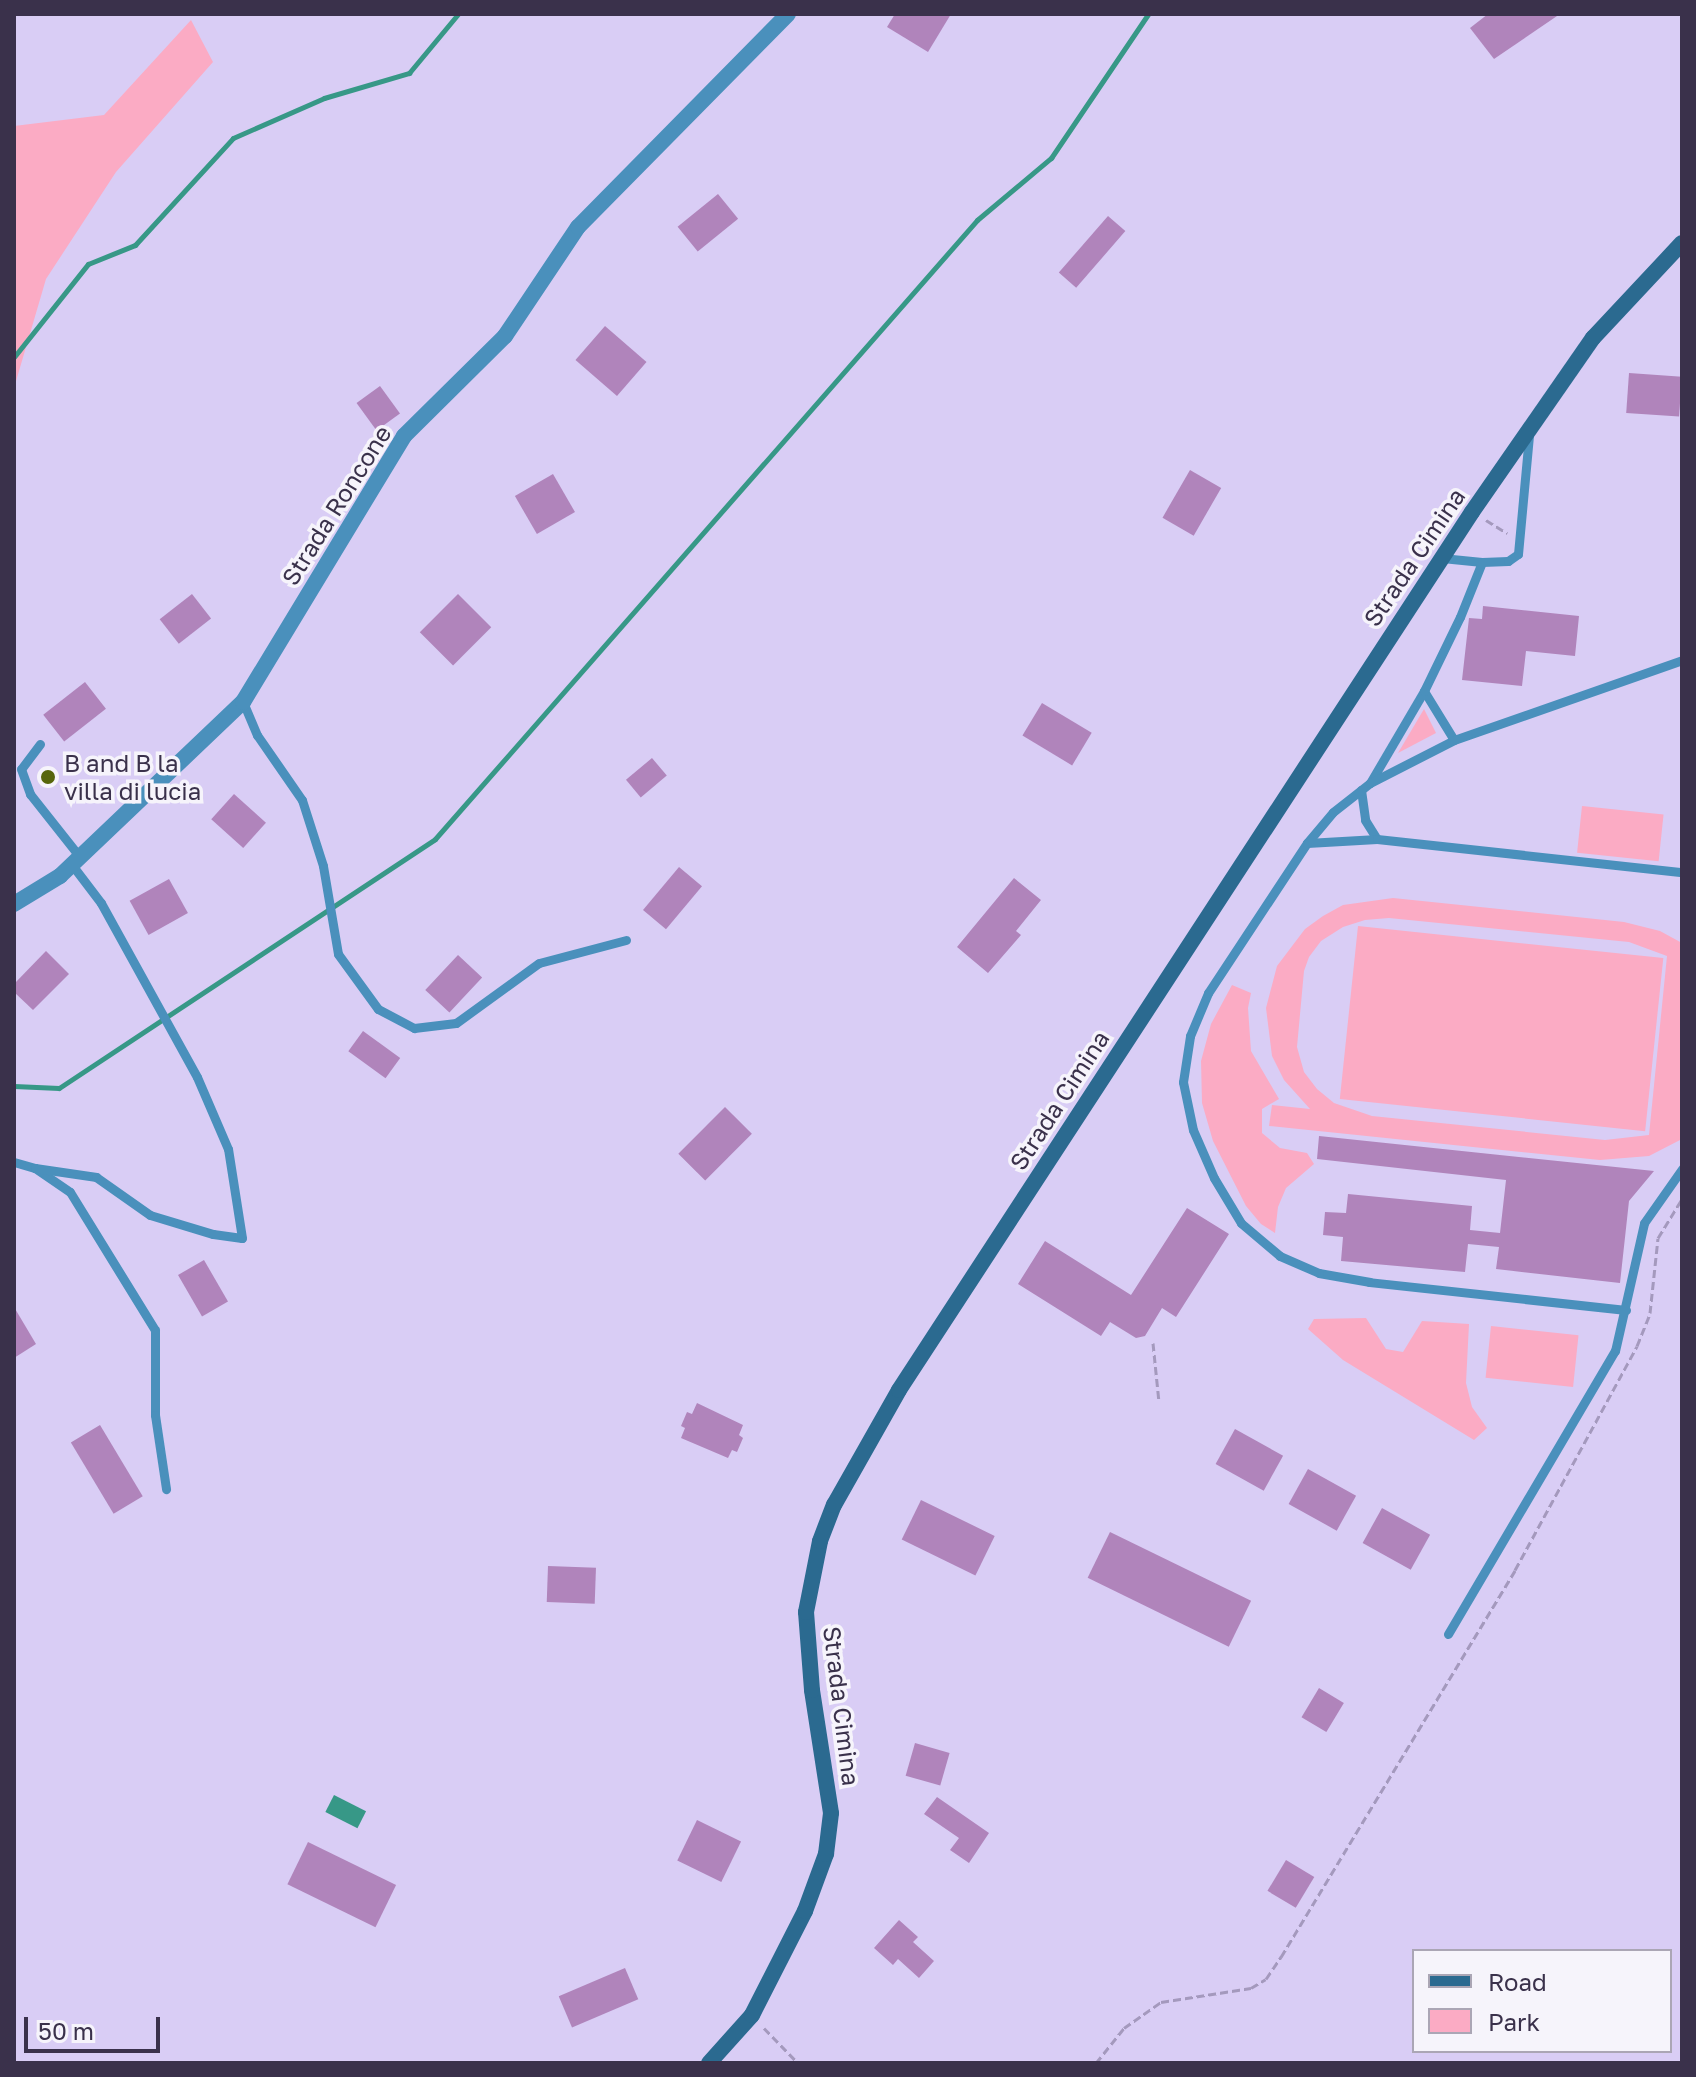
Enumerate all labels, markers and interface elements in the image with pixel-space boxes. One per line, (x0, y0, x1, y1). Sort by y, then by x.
street label: Strada Roncone (275, 420, 397, 590)
street label: Strada Cimina (1357, 483, 1471, 631)
place label: B and B la villa di lucia (64, 749, 201, 805)
marker: B and B la villa di lucia (39, 768, 57, 786)
street label: Strada Cimina (1003, 1025, 1115, 1175)
street label: Strada Cimina (818, 1625, 866, 1787)
legend (1412, 1949, 1672, 2053)
text: Road (1488, 1967, 1547, 1996)
scale bar (28, 2001, 164, 2051)
text: Park (1488, 2007, 1540, 2036)
text: 50 m (38, 2016, 94, 2045)

